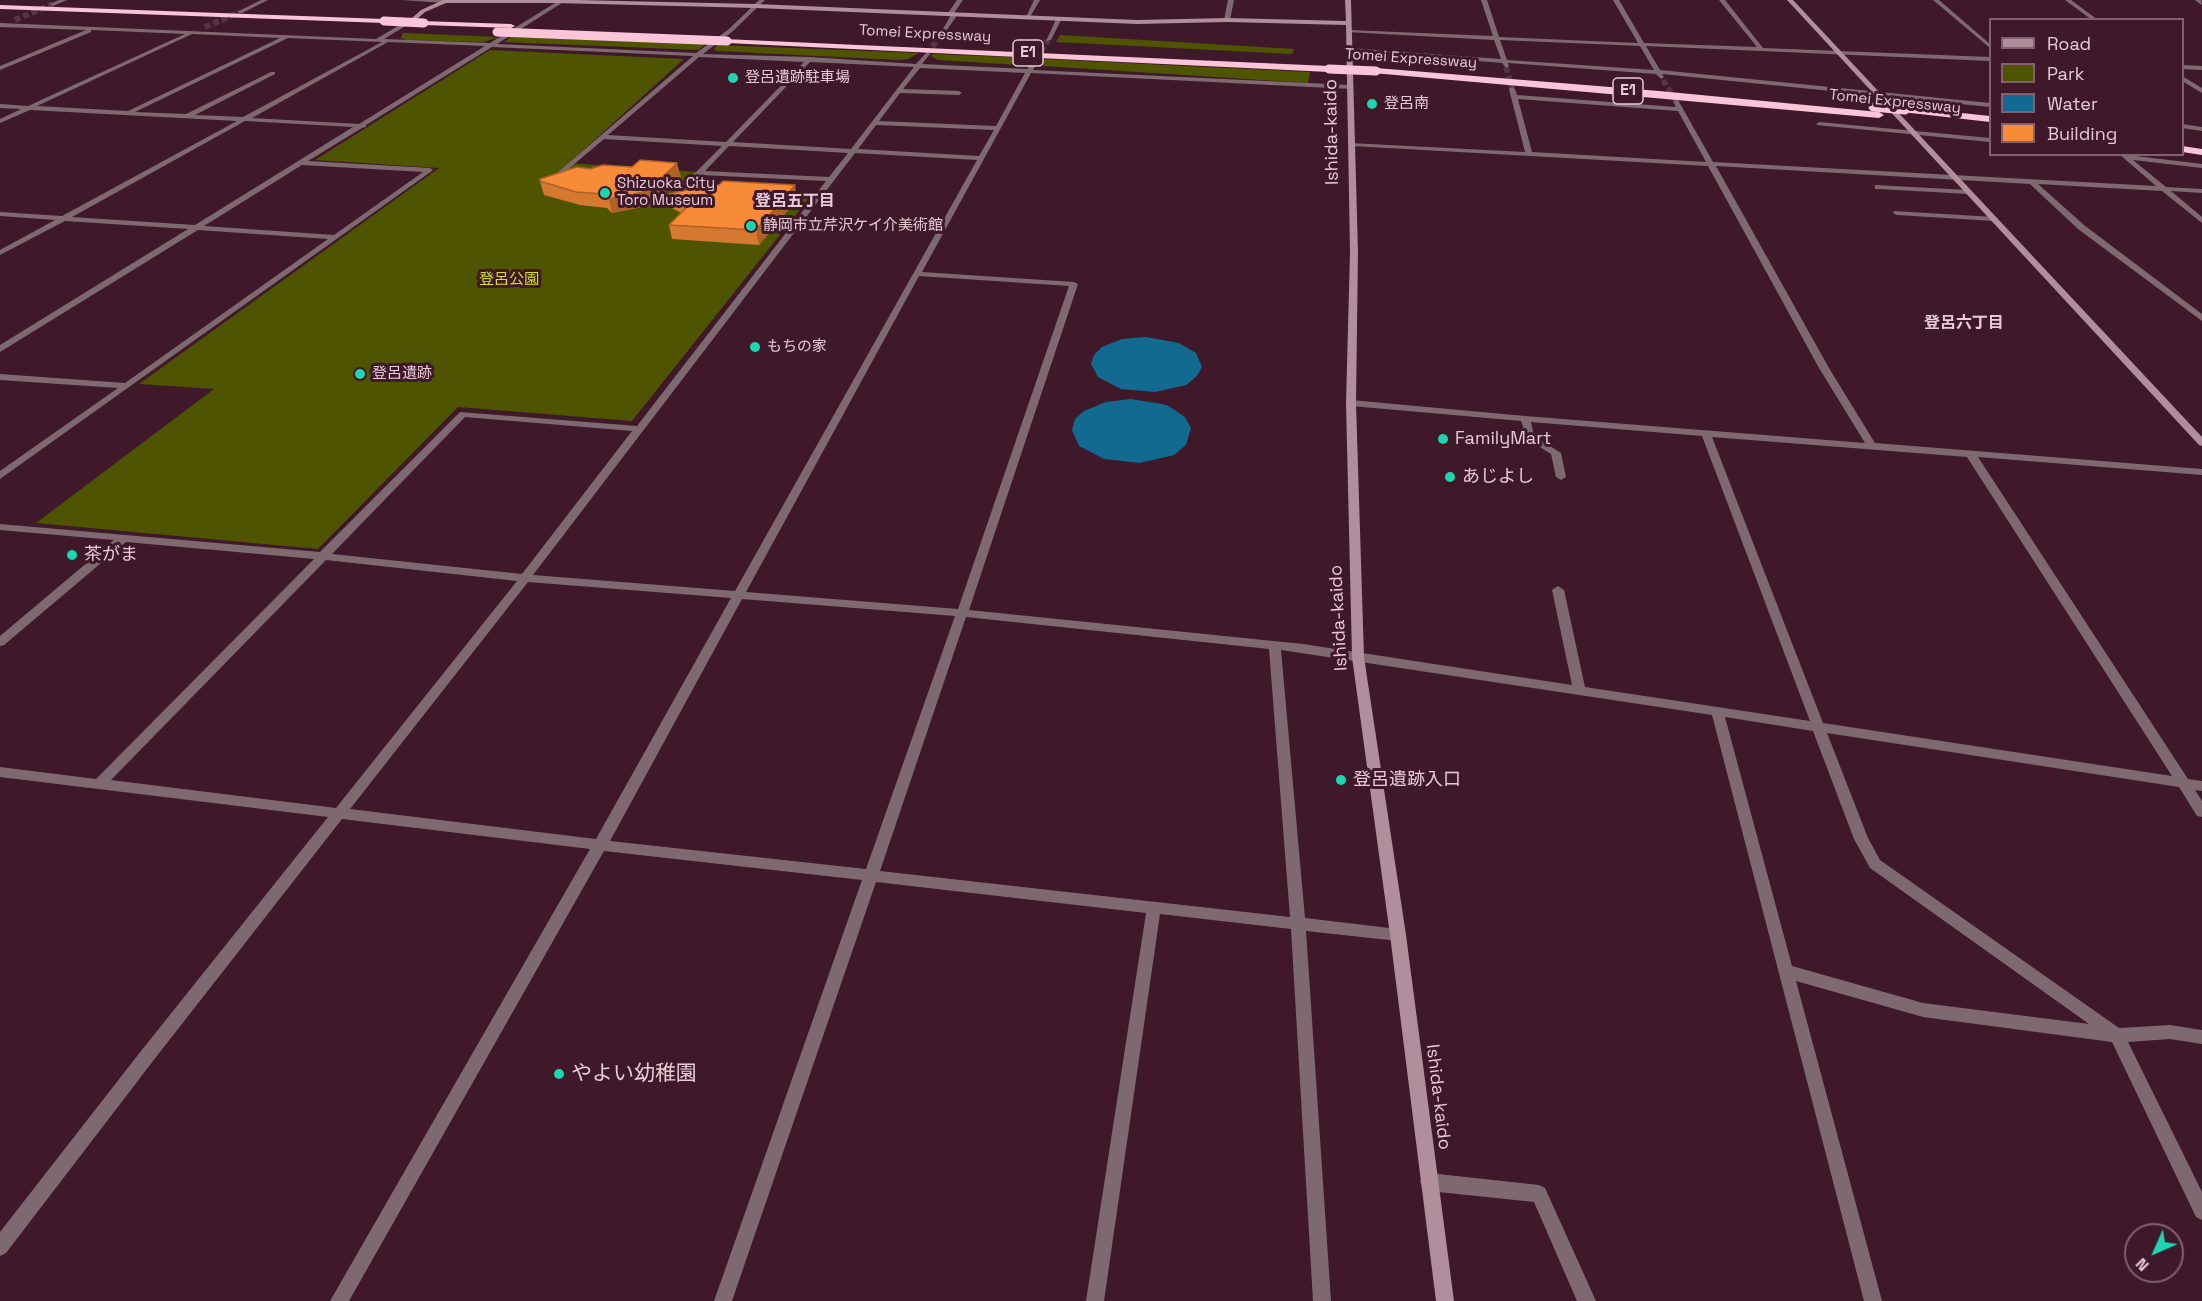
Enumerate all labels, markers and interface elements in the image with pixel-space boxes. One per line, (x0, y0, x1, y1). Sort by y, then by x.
legend (1989, 18, 2184, 156)
street label: Tomei Expressway (858, 22, 992, 46)
text: Road (2047, 32, 2091, 55)
road number: E1 (1013, 40, 1043, 66)
street label: Tomei Expressway (1344, 45, 1478, 73)
text: Park (2047, 62, 2084, 85)
place label: 登呂遺跡駐車場 (745, 69, 850, 87)
marker: 登呂遺跡駐車場 (726, 71, 740, 85)
road number: E1 (1613, 78, 1643, 104)
street label: Ishida-kaido (1320, 79, 1344, 185)
street label: Tomei Expressway (1828, 86, 1962, 118)
text: Water (2047, 92, 2098, 115)
place label: 登呂南 (1384, 95, 1429, 113)
marker: 登呂南 (1365, 97, 1379, 111)
text: Building (2047, 122, 2117, 145)
place label: Shizuoka City Toro Museum (617, 175, 715, 210)
marker: Shizuoka City Toro Museum (598, 186, 612, 200)
district label: 登呂五丁目 (755, 192, 835, 212)
place label: 静岡市立芹沢ケイ介美術館 (763, 217, 943, 235)
marker: 静岡市立芹沢ケイ介美術館 (744, 219, 758, 233)
park label: 登呂公園 (479, 271, 539, 289)
district label: 登呂六丁目 (1924, 314, 2004, 334)
place label: もちの家 (767, 338, 827, 356)
marker: もちの家 (748, 340, 762, 354)
place label: 登呂遺跡 (372, 365, 432, 383)
marker: 登呂遺跡 (353, 367, 367, 381)
place label: FamilyMart (1455, 428, 1551, 450)
marker: FamilyMart (1436, 432, 1450, 446)
place label: あじよし (1462, 466, 1534, 488)
marker: あじよし (1443, 470, 1457, 484)
place label: 茶がま (84, 544, 138, 566)
marker: 茶がま (65, 548, 79, 562)
street label: Ishida-kaido (1325, 564, 1353, 672)
place label: 登呂遺跡入口 (1353, 769, 1461, 791)
marker: 登呂遺跡入口 (1334, 773, 1348, 787)
street label: Ishida-kaido (1421, 1043, 1455, 1151)
place label: やよい幼稚園 (571, 1061, 697, 1087)
marker: やよい幼稚園 (552, 1067, 566, 1081)
north arrow (2124, 1223, 2184, 1283)
text: N (2131, 1253, 2154, 1276)

